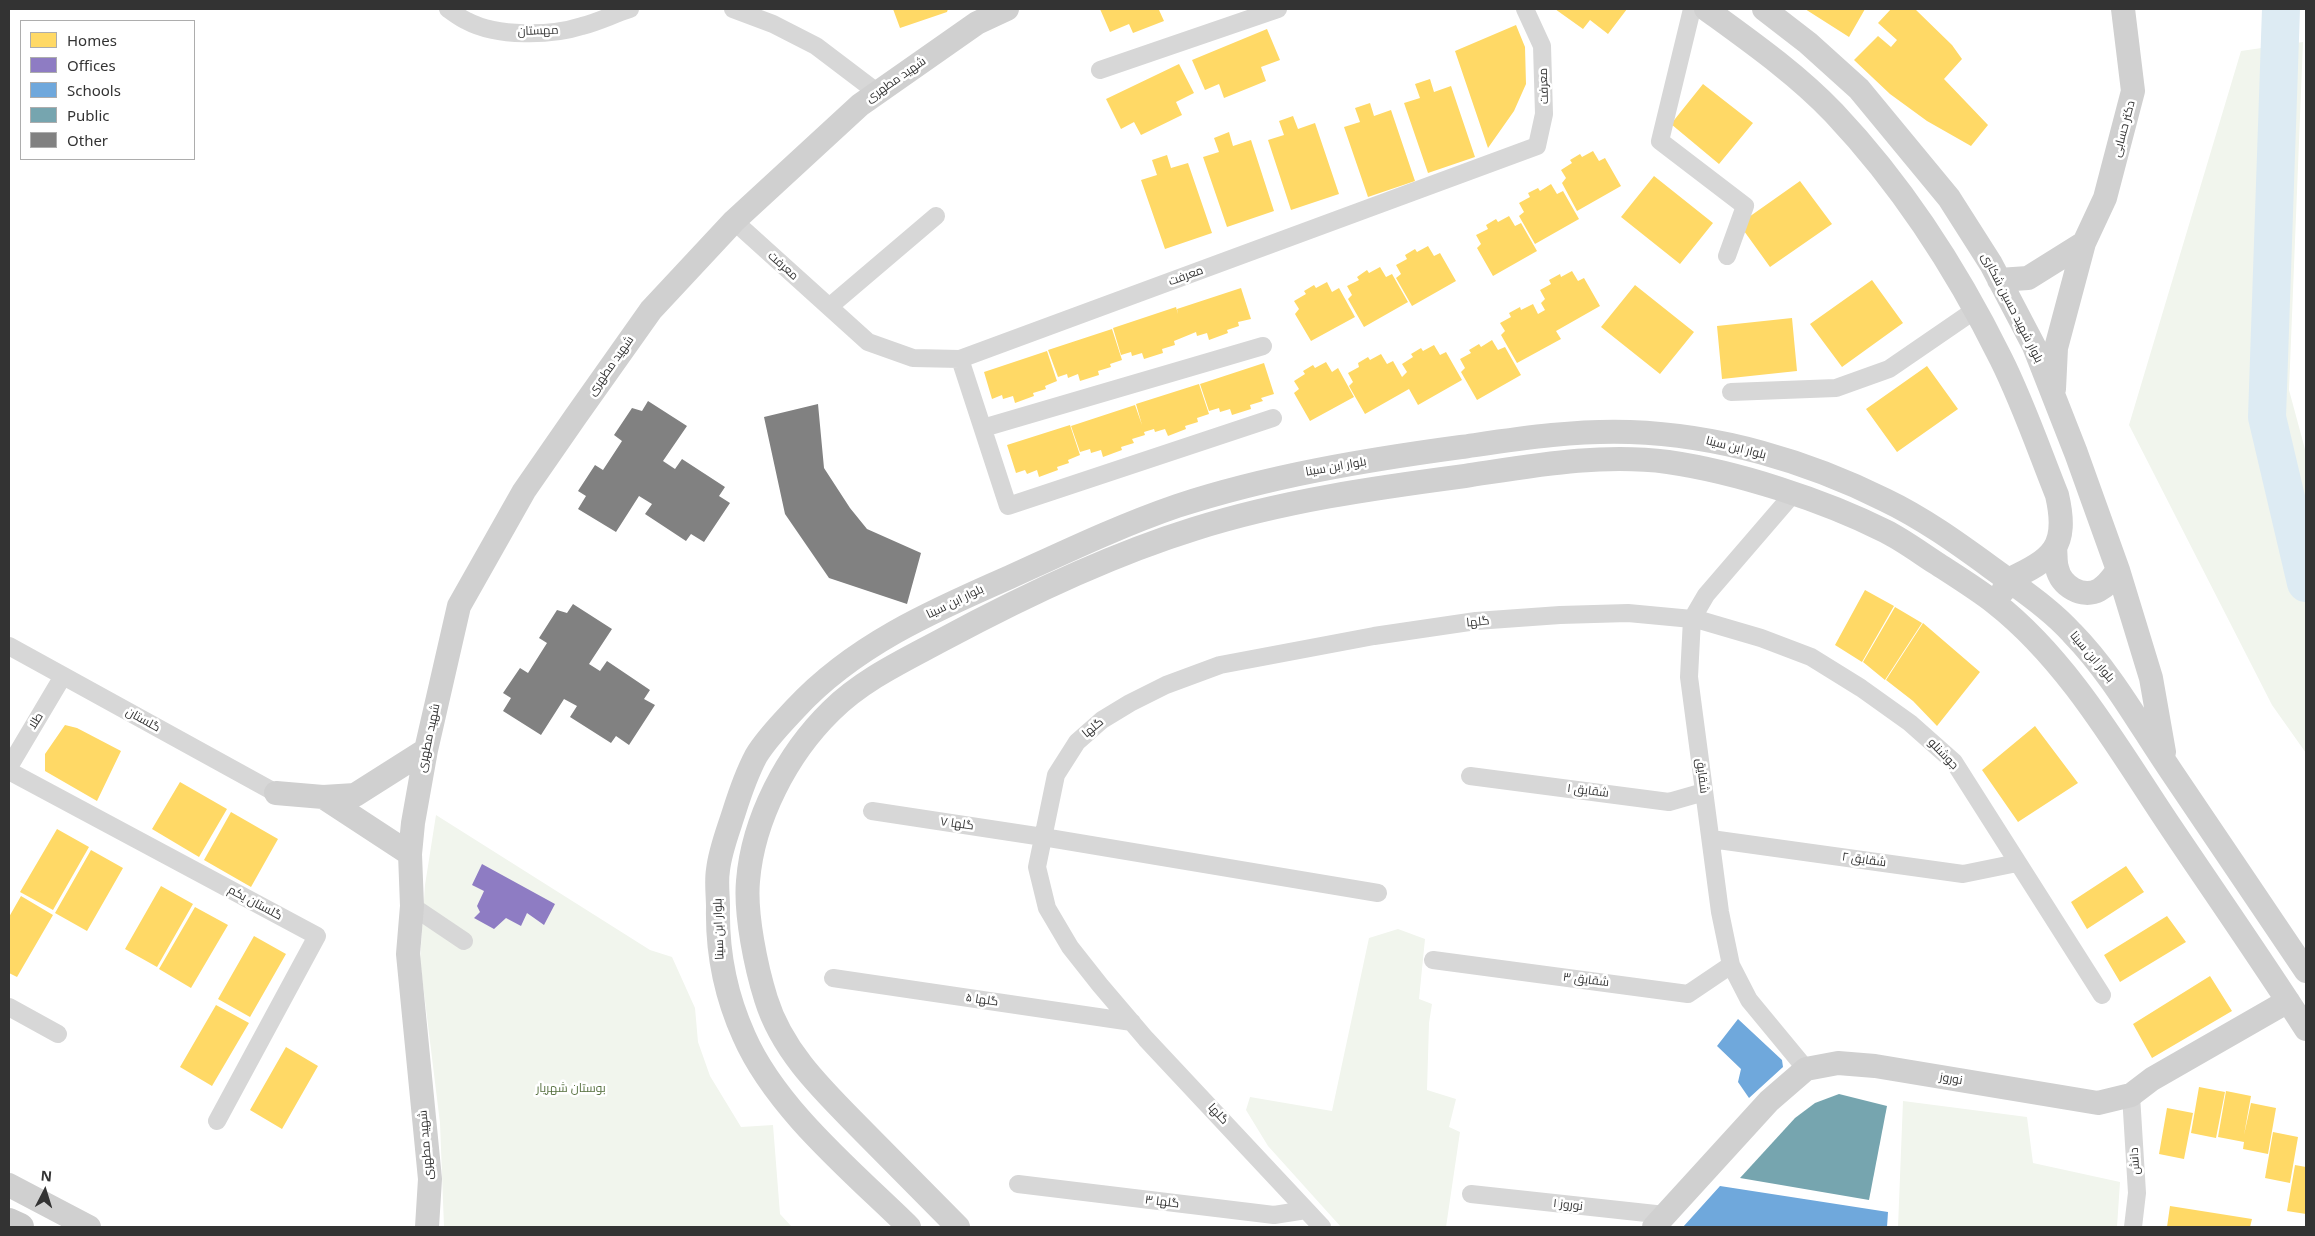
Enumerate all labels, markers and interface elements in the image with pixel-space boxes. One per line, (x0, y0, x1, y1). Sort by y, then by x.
legend (20, 20, 195, 160)
street label: مهستان (517, 23, 559, 39)
text: Homes (67, 30, 117, 50)
street label: شهید مطهری (863, 54, 929, 106)
text: Offices (67, 55, 116, 75)
street label: معرفت (1536, 68, 1552, 104)
text: Schools (67, 80, 121, 100)
street label: دکتر حسابی (2110, 99, 2138, 159)
text: Public (67, 105, 110, 125)
text: Other (67, 130, 108, 150)
street label: معرفت (765, 249, 801, 283)
street label: بلوار شهید حسین شکاری (1978, 251, 2046, 365)
street label: معرفت (1167, 263, 1205, 289)
street label: شهید مطهری (585, 333, 637, 399)
street label: بلوار ابن سینا (1704, 434, 1768, 462)
street label: بلوار ابن سینا (1304, 455, 1368, 479)
street label: بلوار ابن سینا (924, 582, 986, 622)
street label: گلها (1466, 614, 1490, 630)
street label: بلوار ابن سینا (2067, 629, 2117, 685)
street label: شهید مطهری (415, 702, 443, 774)
street label: گلستان (123, 705, 163, 735)
street label: طلا (25, 710, 47, 732)
street label: گلها (1079, 715, 1107, 741)
street label: جوشنلو (1925, 735, 1961, 773)
street label: شقایق (1693, 758, 1711, 794)
street label: شقایق ۱ (1566, 781, 1610, 801)
street label: گلها ۷ (939, 815, 975, 833)
street label: شقایق ۲ (1841, 850, 1887, 870)
street label: گلستان یکم (225, 883, 285, 923)
street label: بلوار ابن سینا (711, 898, 727, 960)
street label: شقایق ۳ (1562, 970, 1610, 990)
street label: گلها ۵ (965, 991, 999, 1009)
street label: نوروز (1939, 1070, 1963, 1088)
park label: بوستان شهریار (536, 1082, 606, 1096)
street label: گلها (1205, 1101, 1231, 1127)
street label: شهید مطهری (416, 1110, 436, 1180)
street label: دانش (2127, 1147, 2143, 1175)
north arrow (20, 1166, 70, 1216)
text: N (40, 1166, 53, 1186)
street label: گلها ۳ (1144, 1193, 1180, 1211)
street label: نوروز ۱ (1552, 1196, 1584, 1214)

